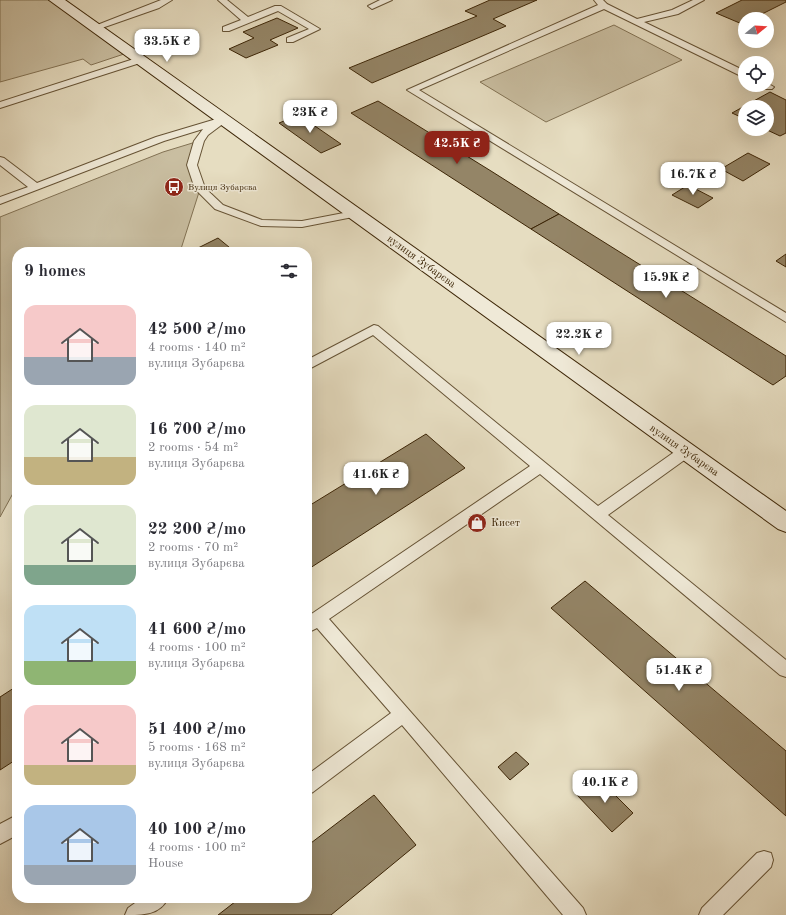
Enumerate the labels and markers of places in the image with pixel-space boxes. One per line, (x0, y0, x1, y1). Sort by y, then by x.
pin: 33.5K ₴ (130, 29, 204, 63)
pin: 23K ₴ (282, 100, 338, 134)
pin: 42.5K ₴ (420, 131, 494, 165)
pin: 16.7K ₴ (656, 162, 730, 196)
bus stop icon: Вулиця Зубарєва (163, 176, 185, 198)
place label: Вулиця Зубарєва (188, 183, 257, 192)
pin: 15.9K ₴ (629, 265, 703, 299)
pin: 22.2K ₴ (542, 322, 616, 356)
pin: 41.6K ₴ (339, 462, 413, 496)
shop icon: Кисет (466, 512, 488, 534)
place label: Кисет (491, 518, 520, 529)
pin: 51.4K ₴ (642, 658, 716, 692)
pin: 40.1K ₴ (568, 770, 642, 804)

